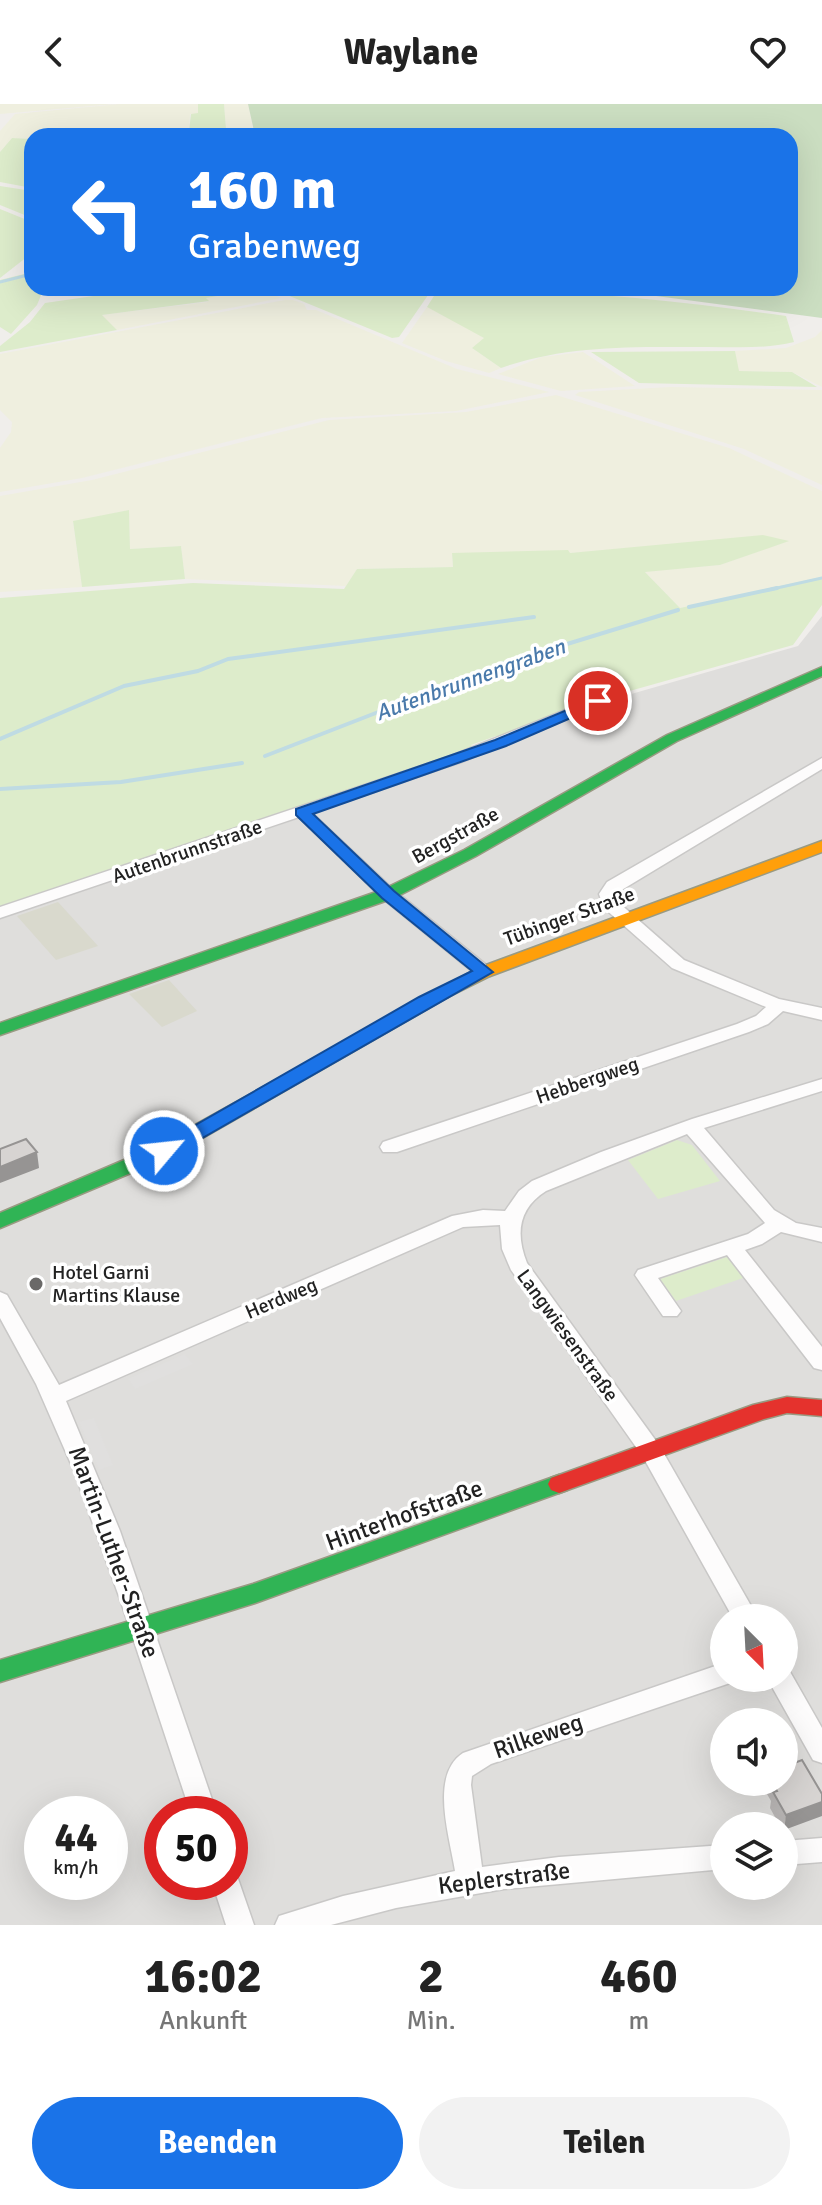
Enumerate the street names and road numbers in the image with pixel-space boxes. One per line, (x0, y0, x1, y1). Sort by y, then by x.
street label: Bergstraße (407, 801, 503, 870)
street label: Autenbrunnstraße (109, 814, 265, 889)
street label: Tübinger Straße (500, 881, 638, 952)
street label: Hebbergweg (532, 1051, 642, 1110)
street label: Langwiesenstraße (511, 1264, 624, 1406)
street label: Herdweg (241, 1272, 321, 1325)
street label: Martin-Luther-Straße (62, 1442, 166, 1662)
street label: Hinterhofstraße (321, 1473, 487, 1557)
street label: Rilkeweg (489, 1707, 587, 1765)
street label: Keplerstraße (436, 1855, 572, 1901)

